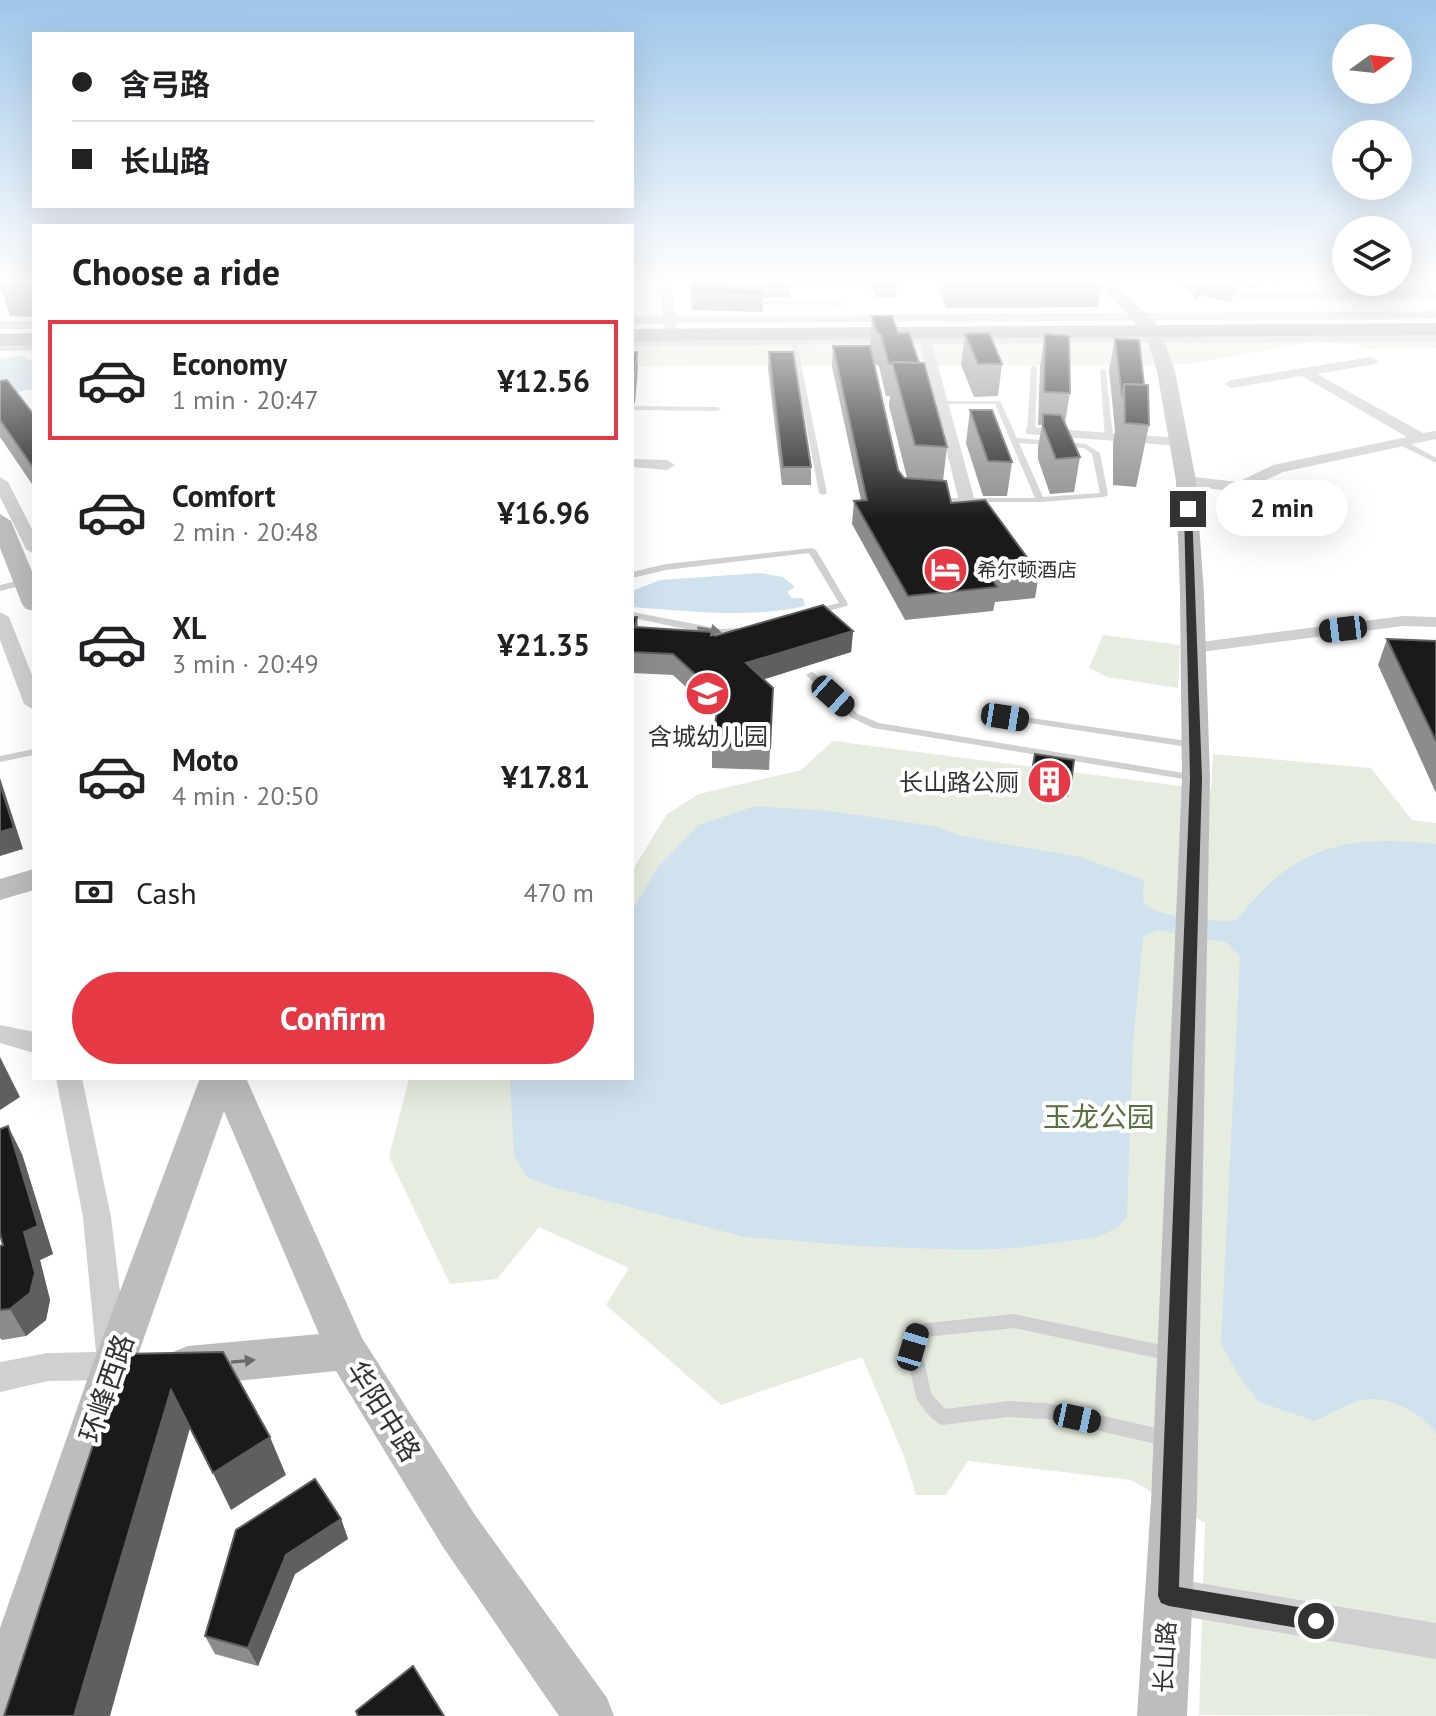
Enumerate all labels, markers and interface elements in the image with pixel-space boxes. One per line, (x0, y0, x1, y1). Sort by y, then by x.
north arrow (1332, 24, 1412, 104)
map controls (1332, 24, 1412, 296)
text: 含弓路 (120, 64, 210, 103)
button: locate (1332, 120, 1412, 200)
text: 长山路 (120, 141, 210, 180)
button: layers (1332, 216, 1412, 296)
text: Choose a ride (72, 248, 280, 295)
icon: car (76, 344, 148, 416)
text: Economy (172, 344, 287, 383)
text: ¥12.56 (498, 361, 590, 400)
text: 1 min · 20:47 (172, 383, 319, 416)
icon: car (76, 476, 148, 548)
text: Comfort (172, 476, 275, 515)
callout: 2 min (1216, 481, 1348, 537)
route end (1170, 491, 1206, 527)
text: 2 min (1250, 491, 1314, 524)
text: ¥16.96 (498, 493, 590, 532)
text: 2 min · 20:48 (172, 515, 319, 548)
hotel icon: 希尔顿酒店 (922, 546, 970, 594)
place label: 希尔顿酒店 (977, 557, 1077, 583)
icon: car (76, 608, 148, 680)
text: XL (172, 608, 206, 647)
car (1318, 614, 1368, 644)
one-way arrow (696, 624, 721, 636)
text: ¥21.35 (498, 625, 590, 664)
text: 3 min · 20:49 (172, 647, 319, 680)
school or university icon: 含城幼儿园 (684, 670, 732, 718)
car (807, 671, 859, 721)
car (979, 701, 1031, 733)
place label: 含城幼儿园 (648, 721, 768, 752)
icon: car (76, 740, 148, 812)
text: Moto (172, 740, 239, 779)
text: ¥17.81 (501, 757, 590, 796)
building icon: 长山路公厕 (1026, 758, 1074, 806)
place label: 长山路公厕 (899, 767, 1019, 798)
text: 4 min · 20:50 (172, 779, 319, 812)
icon: cash (72, 870, 116, 914)
text: Cash (136, 873, 197, 912)
text: 470 m (523, 876, 594, 909)
button: Confirm (72, 972, 594, 1064)
park label: 玉龙公园 (1043, 1098, 1155, 1135)
car (895, 1321, 931, 1373)
street label: 环峰西路 (70, 1329, 142, 1447)
street label: 华阳中路 (339, 1354, 429, 1468)
one-way arrow (231, 1355, 256, 1368)
car (1051, 1401, 1103, 1435)
route start (1298, 1603, 1334, 1639)
street label: 长山路 (1148, 1620, 1182, 1694)

